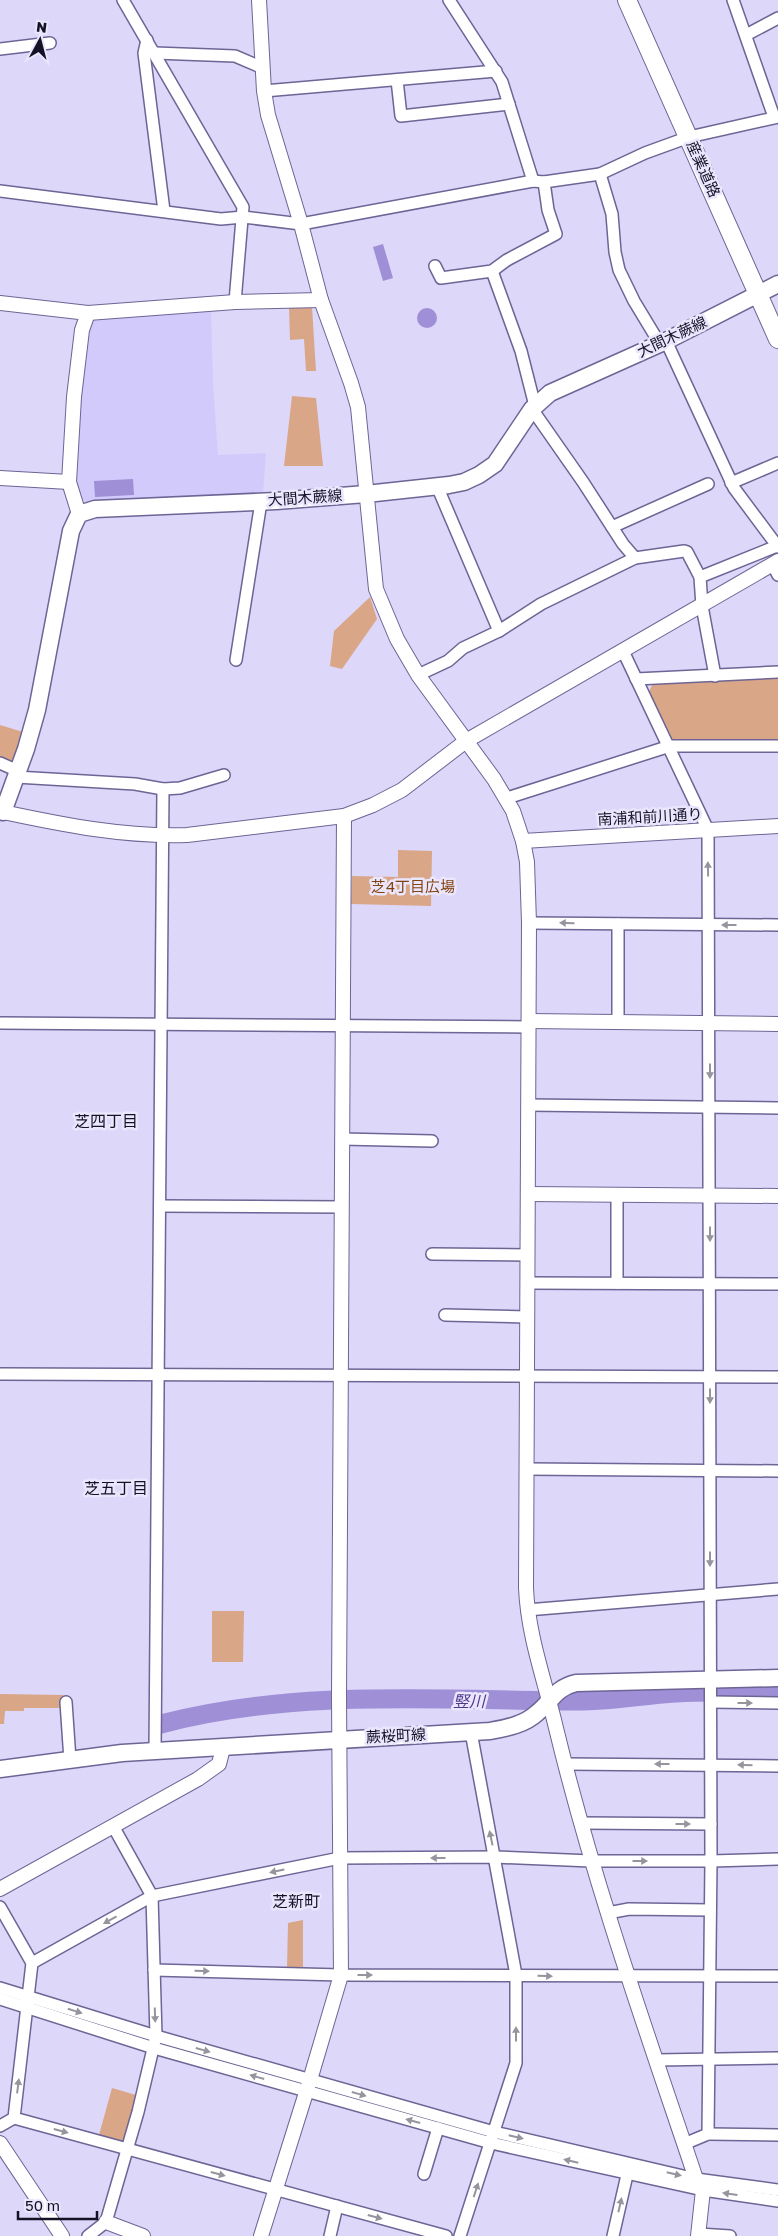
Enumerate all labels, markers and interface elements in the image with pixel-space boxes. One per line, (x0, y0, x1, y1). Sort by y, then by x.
north arrow (15, 15, 65, 65)
text: N (35, 18, 48, 36)
street label: 産業道路 (683, 138, 724, 200)
street label: 大間木蕨線 (634, 312, 709, 360)
street label: 大間木蕨線 (267, 485, 343, 509)
street label: 南浦和前川通り (597, 804, 703, 828)
one-way arrow (704, 861, 712, 877)
park label: 芝4丁目広場 (371, 877, 455, 895)
one-way arrow (559, 919, 575, 927)
one-way arrow (721, 921, 737, 929)
one-way arrow (706, 1064, 714, 1080)
district label: 芝四丁目 (74, 1111, 138, 1131)
one-way arrow (706, 1226, 714, 1242)
one-way arrow (706, 1389, 714, 1405)
district label: 芝五丁目 (84, 1478, 148, 1498)
one-way arrow (706, 1551, 714, 1567)
water label: 竪川 (453, 1691, 487, 1711)
one-way arrow (737, 1699, 753, 1707)
street label: 蕨桜町線 (366, 1724, 426, 1746)
one-way arrow (654, 1760, 670, 1768)
one-way arrow (736, 1761, 752, 1769)
one-way arrow (675, 1820, 691, 1828)
one-way arrow (487, 1830, 495, 1846)
one-way arrow (430, 1854, 446, 1862)
one-way arrow (632, 1857, 648, 1865)
one-way arrow (268, 1867, 284, 1875)
district label: 芝新町 (272, 1891, 320, 1911)
one-way arrow (103, 1915, 116, 1924)
one-way arrow (195, 1967, 211, 1975)
one-way arrow (357, 1971, 373, 1979)
one-way arrow (537, 1972, 553, 1980)
one-way arrow (151, 2007, 159, 2023)
one-way arrow (67, 2008, 82, 2016)
one-way arrow (512, 2025, 520, 2041)
one-way arrow (195, 2046, 210, 2054)
one-way arrow (249, 2073, 264, 2081)
one-way arrow (14, 2078, 22, 2094)
one-way arrow (351, 2090, 366, 2098)
one-way arrow (406, 2117, 421, 2125)
one-way arrow (54, 2127, 69, 2135)
one-way arrow (508, 2133, 523, 2141)
one-way arrow (563, 2157, 578, 2165)
one-way arrow (666, 2170, 681, 2178)
one-way arrow (211, 2171, 226, 2179)
one-way arrow (472, 2182, 480, 2197)
scale bar (18, 2188, 96, 2220)
one-way arrow (721, 2190, 737, 2198)
text: 50 m (25, 2196, 60, 2214)
one-way arrow (616, 2198, 624, 2213)
one-way arrow (367, 2213, 382, 2221)

